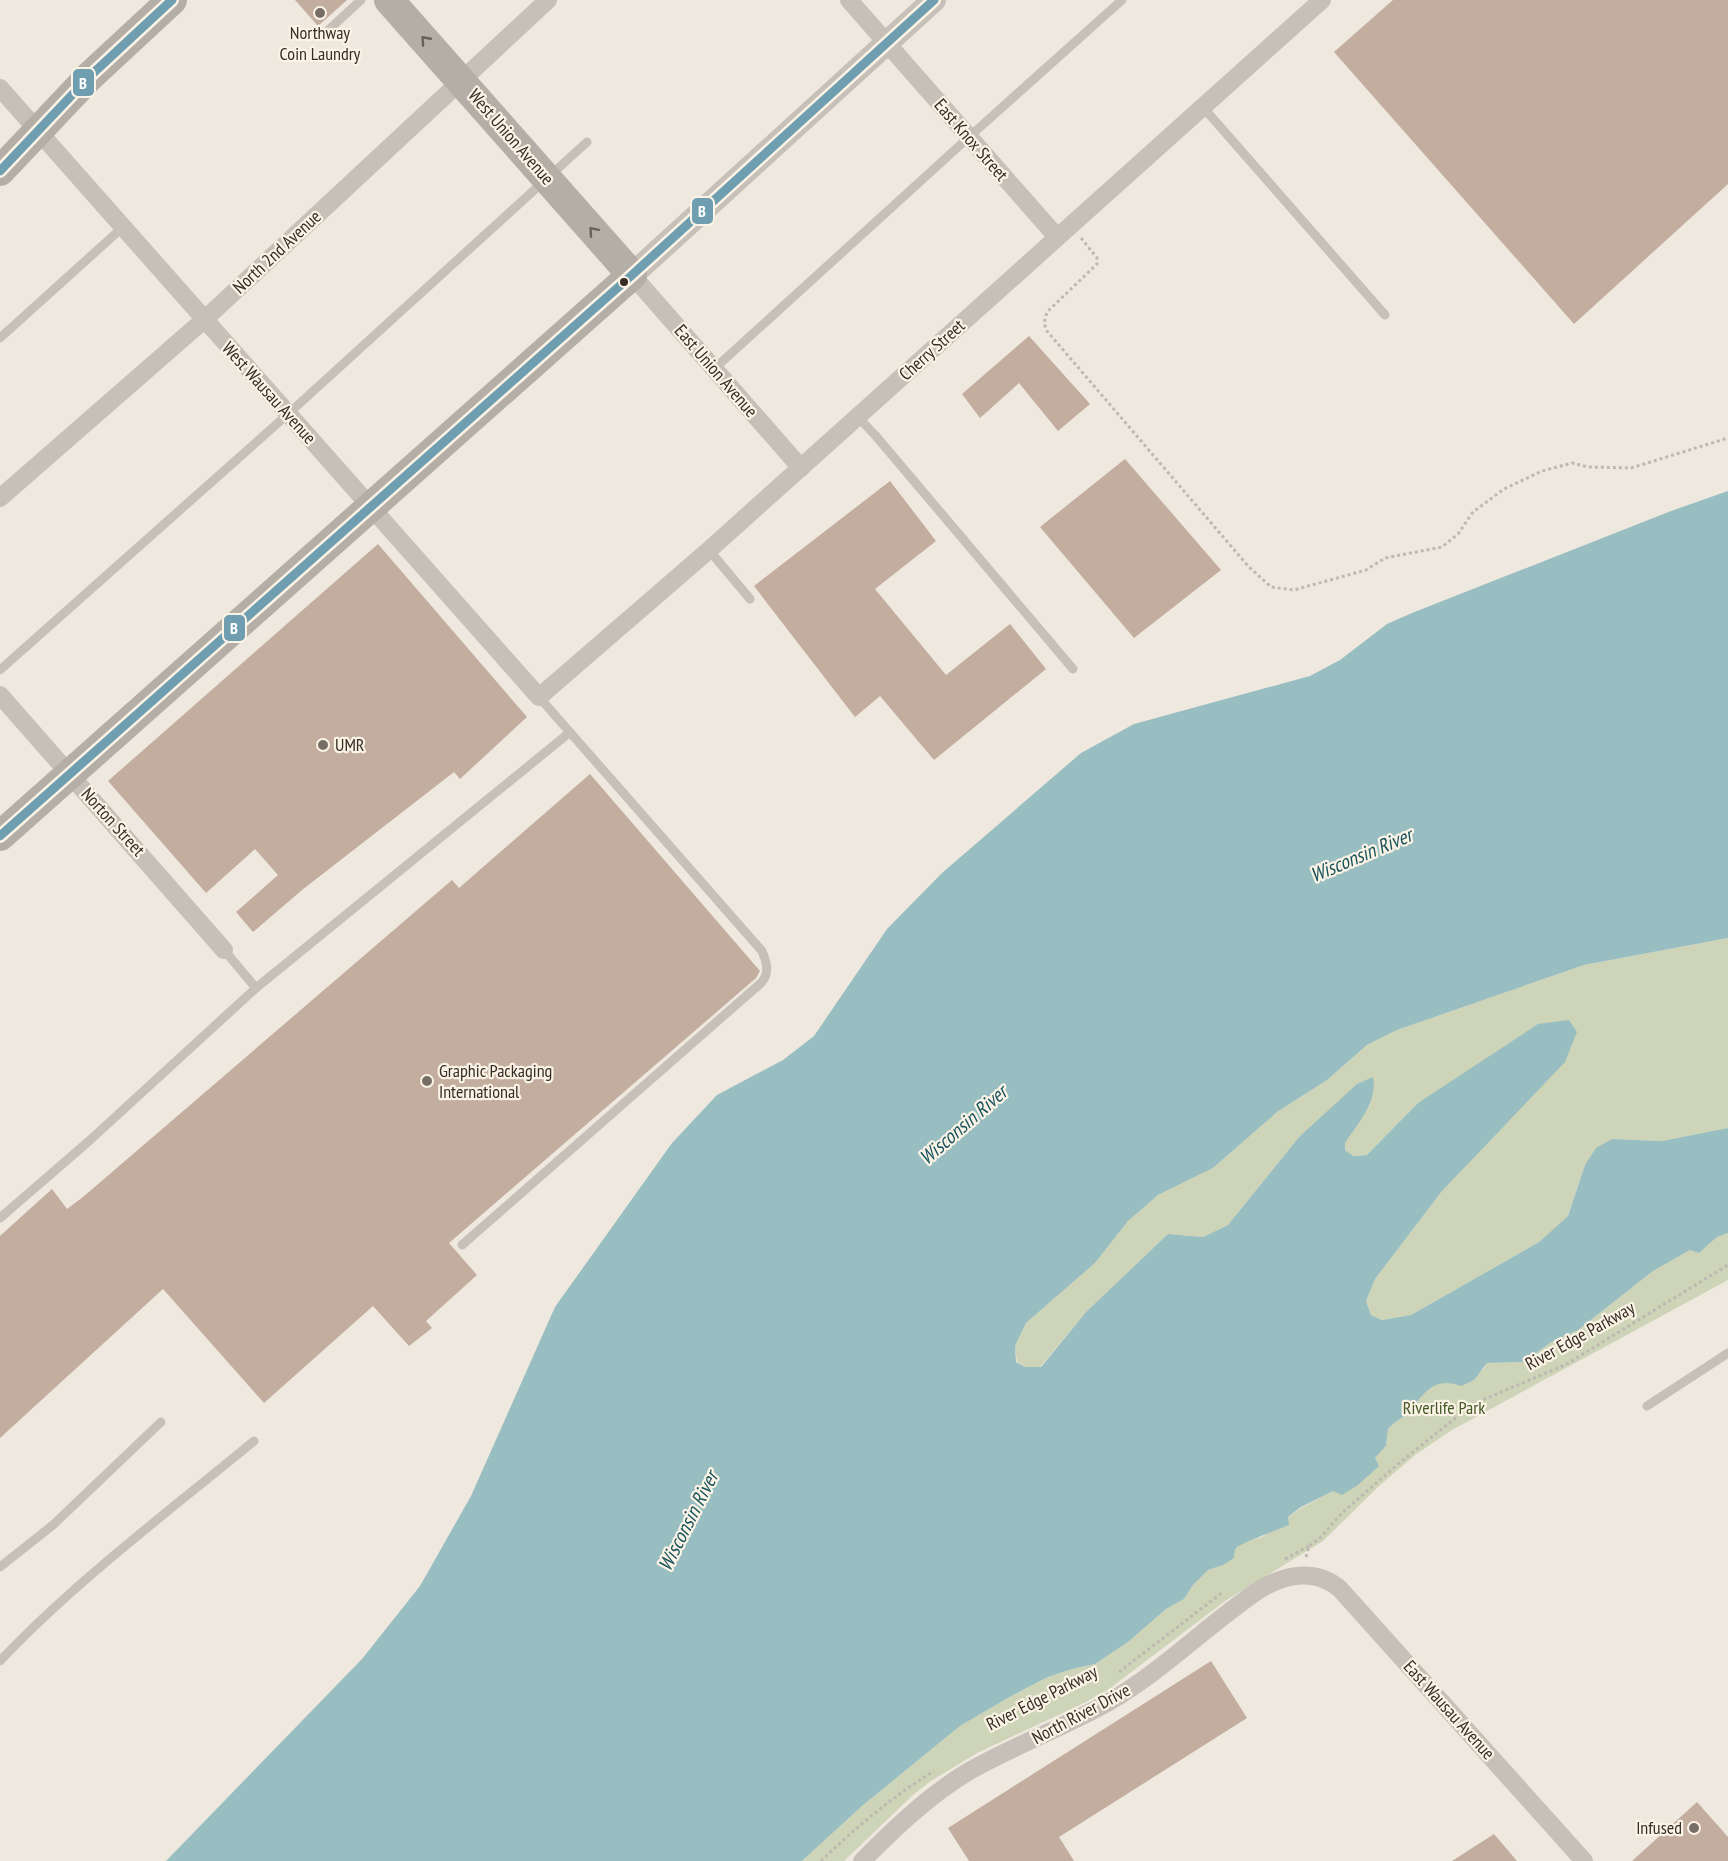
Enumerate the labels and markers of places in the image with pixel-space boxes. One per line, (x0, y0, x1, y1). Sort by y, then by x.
marker: Northway Coin Laundry (313, 6, 327, 20)
place label: Northway Coin Laundry (280, 21, 361, 65)
unlabelled marker (618, 276, 630, 288)
place label: UMR (335, 733, 365, 756)
marker: UMR (316, 738, 330, 752)
place label: Graphic Packaging International (439, 1059, 552, 1103)
marker: Graphic Packaging International (420, 1074, 434, 1088)
place label: Infused (1636, 1816, 1682, 1839)
marker: Infused (1687, 1821, 1701, 1835)

